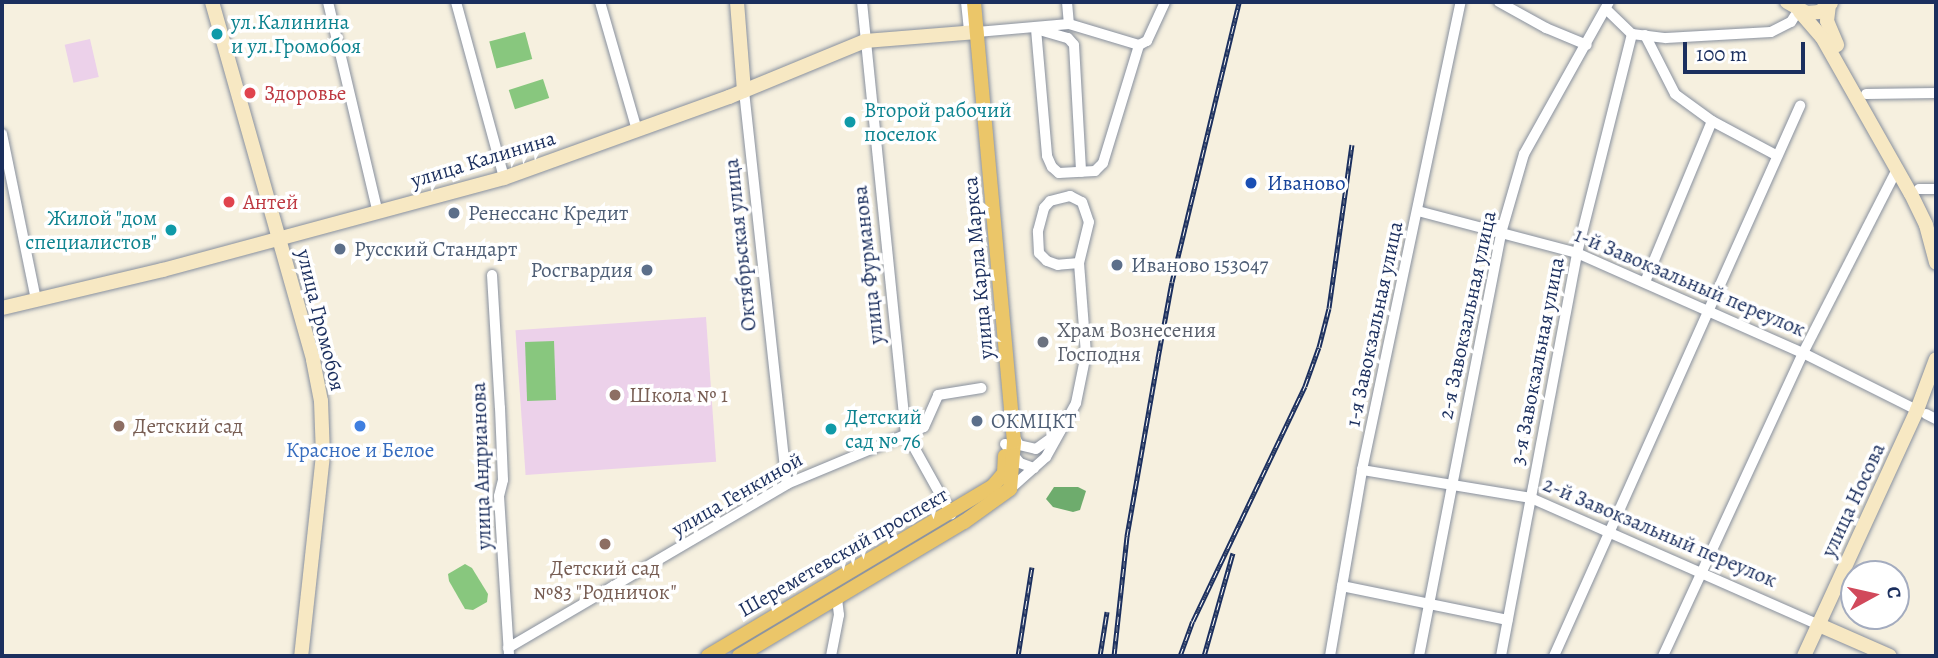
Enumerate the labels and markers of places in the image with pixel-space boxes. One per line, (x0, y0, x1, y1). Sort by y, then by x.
place label: ул.Калинина и ул.Громобоя (231, 9, 361, 59)
marker: ул.Калинина и ул.Громобоя (209, 26, 225, 42)
place label: Здоровье (264, 80, 346, 106)
marker: Здоровье (242, 85, 258, 101)
place label: Второй рабочий поселок (864, 97, 1012, 147)
marker: Второй рабочий поселок (842, 114, 858, 130)
place label: Иваново (1267, 170, 1346, 196)
marker: Иваново (1241, 173, 1261, 193)
place label: Антей (243, 189, 298, 215)
marker: Антей (221, 194, 237, 210)
place label: Ренессанс Кредит (468, 200, 628, 226)
place label: Жилой "дом специалистов" (25, 205, 157, 255)
marker: Ренессанс Кредит (446, 205, 462, 221)
marker: Жилой "дом специалистов" (163, 222, 179, 238)
place label: Русский Стандарт (354, 236, 517, 262)
marker: Русский Стандарт (332, 241, 348, 257)
place label: Иваново 153047 (1131, 252, 1268, 278)
place label: Росгвардия (530, 257, 633, 283)
marker: Иваново 153047 (1109, 257, 1125, 273)
marker: Росгвардия (639, 262, 655, 278)
place label: Храм Вознесения Господня (1057, 317, 1216, 367)
marker: Храм Вознесения Господня (1035, 334, 1051, 350)
place label: Школа № 1 (629, 382, 728, 408)
marker: Школа № 1 (607, 387, 623, 403)
place label: Детский сад № 76 (845, 404, 922, 454)
place label: ОКМЦКТ (991, 408, 1077, 434)
place label: Детский сад (133, 413, 243, 439)
marker: ОКМЦКТ (969, 413, 985, 429)
marker: Детский сад (111, 418, 127, 434)
marker: Красное и Белое (352, 418, 368, 434)
marker: Детский сад № 76 (823, 421, 839, 437)
place label: Красное и Белое (286, 437, 434, 463)
marker: Детский сад №83 "Родничок" (597, 536, 613, 552)
place label: Детский сад №83 "Родничок" (533, 555, 677, 605)

